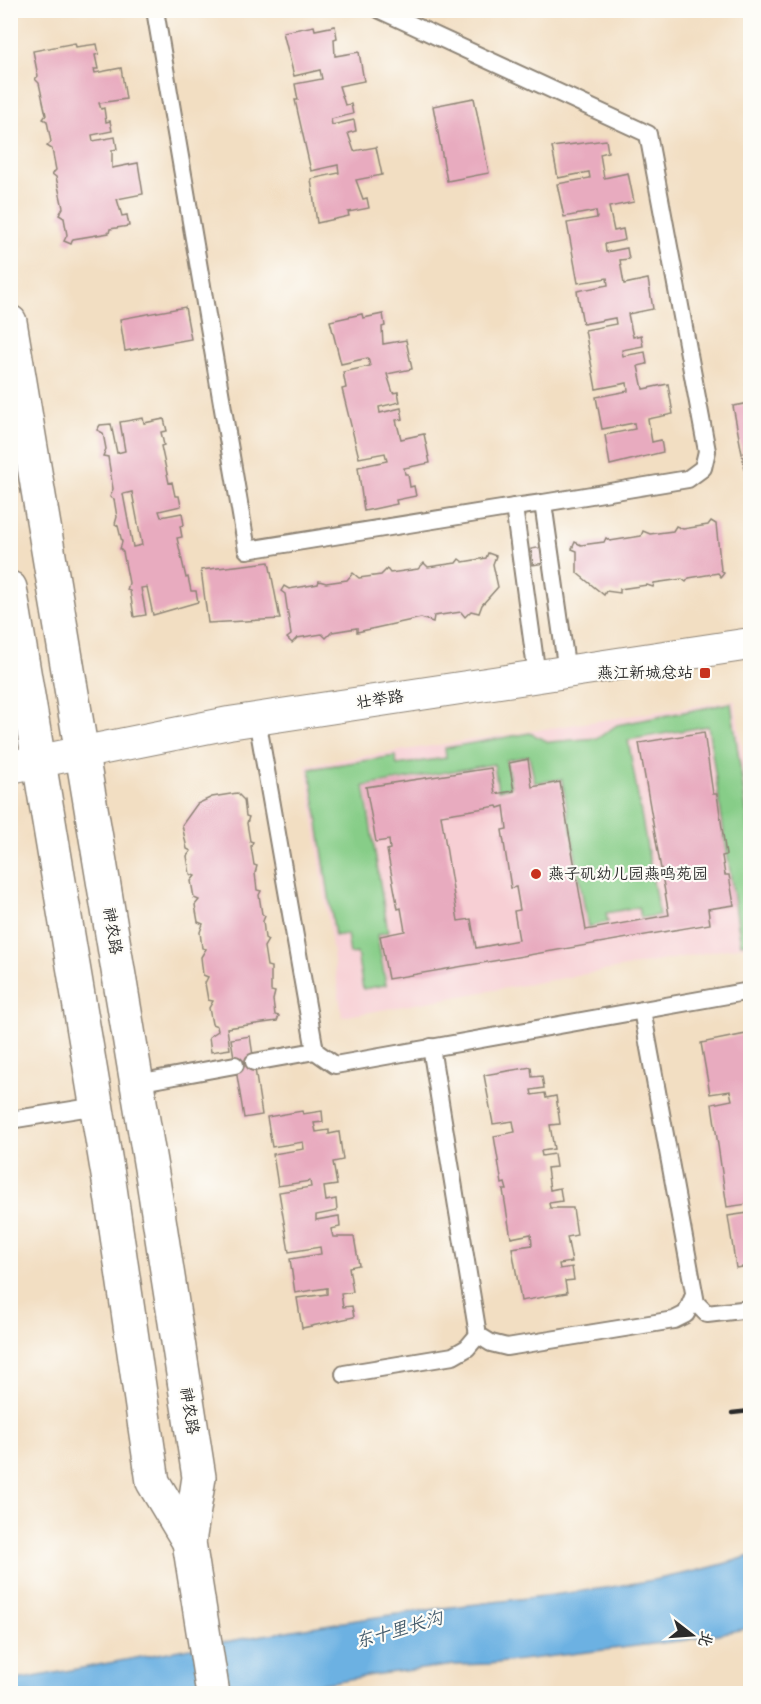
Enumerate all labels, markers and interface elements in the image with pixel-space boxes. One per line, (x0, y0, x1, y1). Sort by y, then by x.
place label: 燕江新城总站 (597, 664, 693, 683)
marker: 燕江新城总站 (698, 666, 712, 680)
street label: 壮举路 (355, 687, 405, 713)
place label: 燕子矶幼儿园燕鸣苑园 (548, 865, 708, 884)
marker: 燕子矶幼儿园燕鸣苑园 (529, 867, 543, 881)
street label: 神农路 (99, 906, 125, 956)
street label: 神农路 (176, 1386, 202, 1436)
north arrow (662, 1605, 722, 1665)
water label: 东十里长沟 (353, 1607, 447, 1652)
text: 北 (693, 1629, 716, 1649)

